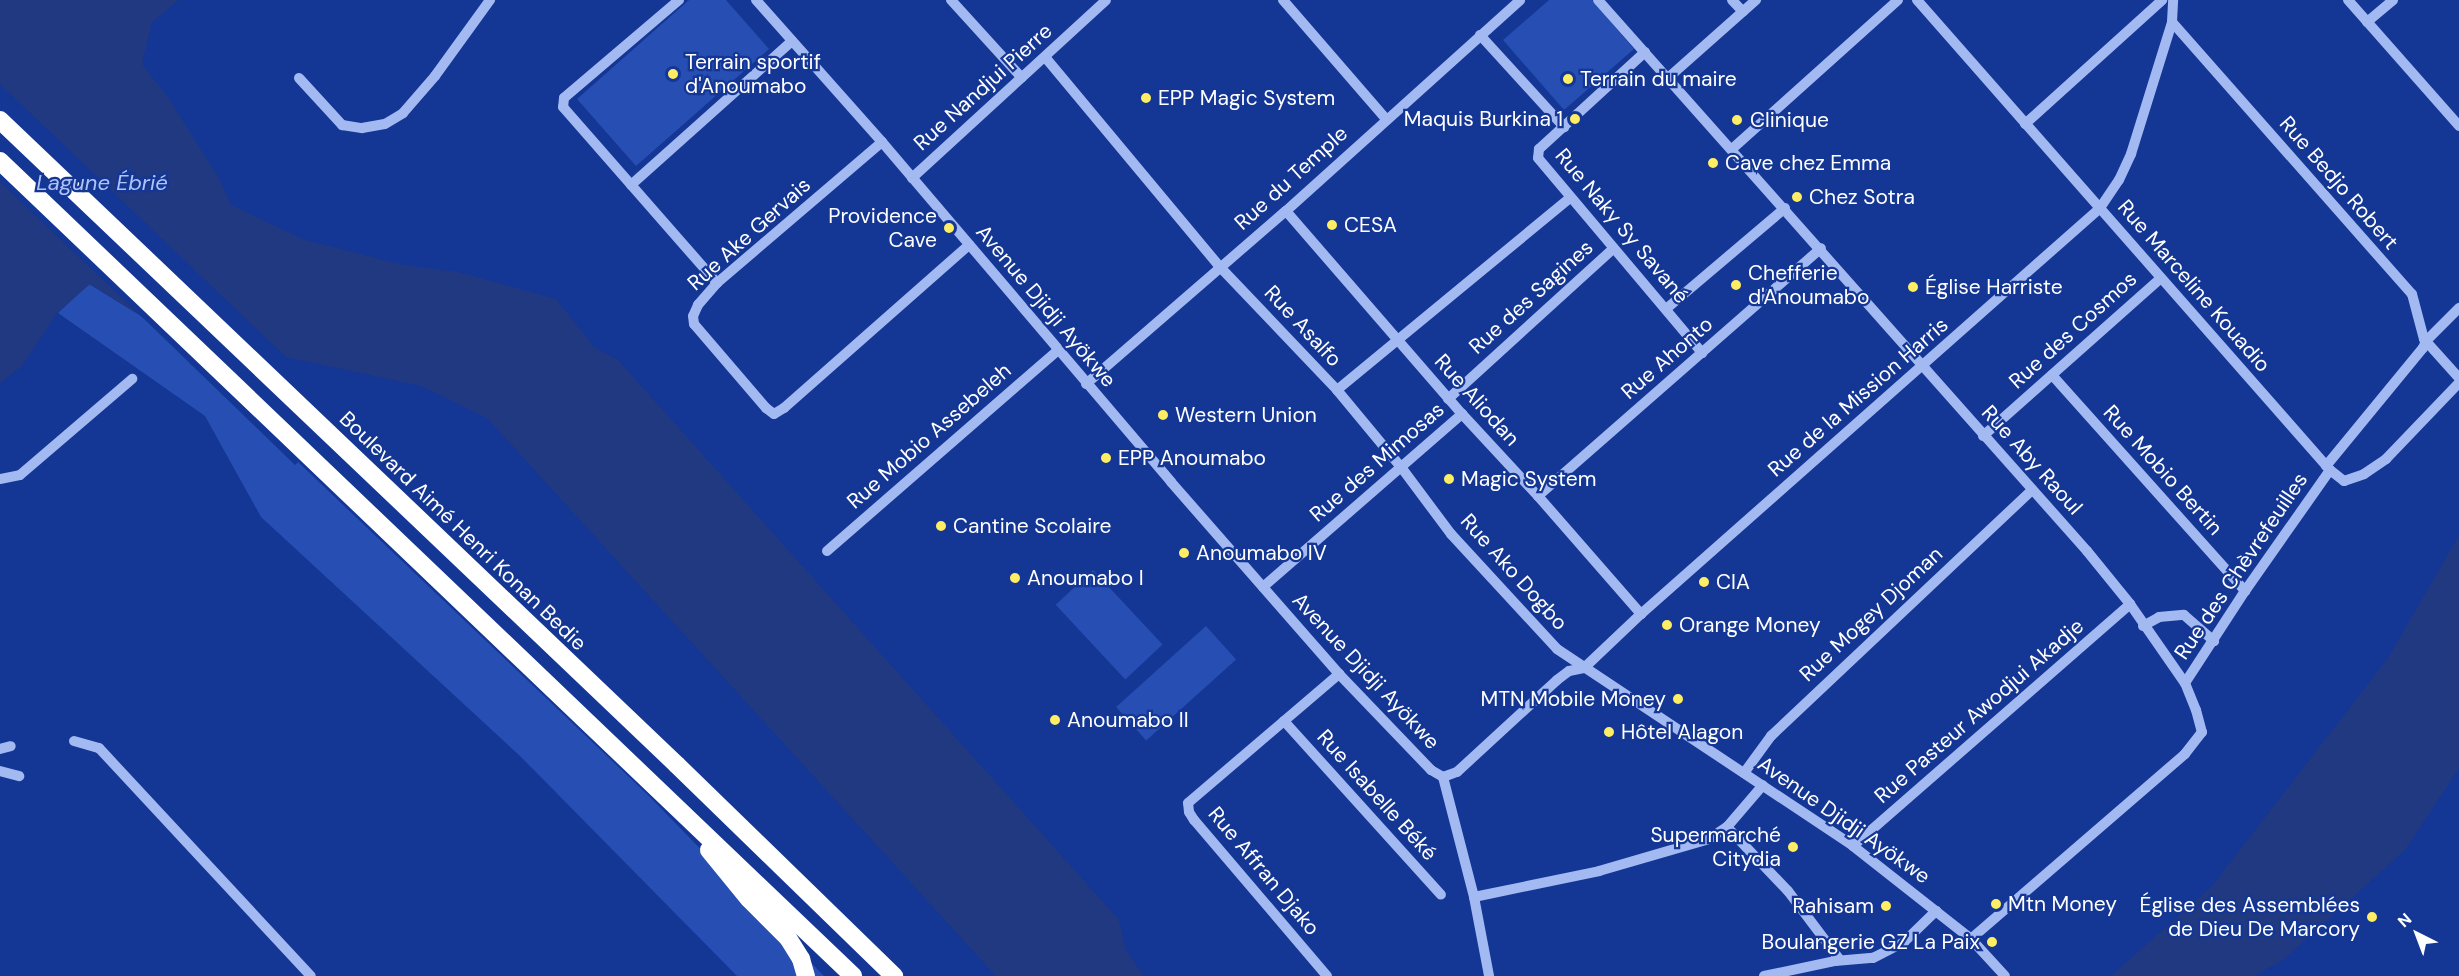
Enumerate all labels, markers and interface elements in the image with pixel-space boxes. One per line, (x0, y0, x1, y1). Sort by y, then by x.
street label: Rue Nandjui Pierre (909, 18, 1057, 156)
place label: Terrain sportif d'Anoumabo (685, 49, 821, 99)
place label: Terrain du maire (1580, 66, 1737, 92)
marker: Terrain sportif d'Anoumabo (666, 67, 680, 81)
marker: Terrain du maire (1561, 72, 1575, 86)
place label: EPP Magic System (1158, 85, 1335, 111)
marker: EPP Magic System (1139, 91, 1153, 105)
place label: Maquis Burkina 1 (1404, 106, 1563, 132)
place label: Clinique (1750, 107, 1829, 133)
marker: Clinique (1728, 111, 1746, 129)
street label: Rue Bedjo Robert (2274, 111, 2404, 255)
marker: Maquis Burkina 1 (1568, 112, 1582, 126)
street label: Rue du Temple (1229, 121, 1353, 235)
street label: Rue Naky Sy Savané (1550, 143, 1694, 309)
place label: Cave chez Emma (1725, 150, 1891, 176)
marker: Cave chez Emma (1706, 156, 1720, 170)
water label: Lagune Ébrié (36, 170, 168, 196)
street label: Rue Ake Gervais (682, 172, 816, 296)
place label: Chez Sotra (1809, 184, 1915, 210)
marker: Chez Sotra (1790, 190, 1804, 204)
street label: Rue Marceline Kouadio (2112, 195, 2276, 377)
place label: Providence Cave (828, 203, 937, 253)
place label: CESA (1344, 212, 1397, 238)
marker: CESA (1325, 218, 1339, 232)
street label: Avenue Djidji Ayökwe (971, 220, 1121, 392)
marker: Providence Cave (942, 221, 956, 235)
street label: Rue des Sagines (1464, 235, 1598, 359)
place label: Chefferie d'Anoumabo (1748, 260, 1869, 310)
street label: Rue des Cosmos (2004, 266, 2142, 394)
place label: Église Harriste (1925, 274, 2063, 300)
marker: Chefferie d'Anoumabo (1729, 278, 1743, 292)
street label: Rue Asalfo (1259, 280, 1347, 372)
marker: Église Harriste (1906, 280, 1920, 294)
street label: Rue Ahonto (1616, 311, 1718, 405)
street label: Rue de la Mission Harris (1763, 312, 1953, 482)
street label: Rue Aliodan (1429, 349, 1525, 451)
street label: Rue Mobio Assebeleh (842, 358, 1016, 514)
street label: Rue des Mimosas (1305, 397, 1449, 527)
street label: Rue Aby Raoul (1976, 400, 2088, 520)
street label: Rue Mobio Bertin (2098, 400, 2228, 540)
place label: Western Union (1175, 402, 1317, 428)
street label: Boulevard Aimé Henri Konan Bedie (334, 406, 592, 656)
marker: Western Union (1156, 408, 1170, 422)
place label: EPP Anoumabo (1118, 445, 1266, 471)
marker: EPP Anoumabo (1099, 451, 1113, 465)
place label: Magic System (1461, 466, 1596, 492)
street label: Rue des Chèvrefeuilles (2169, 468, 2313, 664)
marker: Magic System (1442, 472, 1456, 486)
street label: Rue Ako Dogbo (1455, 509, 1573, 635)
place label: Cantine Scolaire (953, 513, 1111, 539)
marker: Cantine Scolaire (934, 519, 948, 533)
place label: Anoumabo IV (1196, 540, 1327, 566)
street label: Rue Mogey Djoman (1794, 541, 1948, 687)
marker: Anoumabo IV (1177, 546, 1191, 560)
place label: Anoumabo I (1027, 565, 1144, 591)
place label: CIA (1716, 569, 1750, 595)
marker: Anoumabo I (1008, 571, 1022, 585)
marker: CIA (1697, 575, 1711, 589)
street label: Avenue Djidji Ayökwe (1287, 588, 1445, 754)
place label: Orange Money (1679, 612, 1821, 638)
street label: Rue Pasteur Awodjui Akadje (1869, 613, 2089, 809)
marker: Orange Money (1660, 618, 1674, 632)
place label: MTN Mobile Money (1481, 686, 1666, 712)
marker: MTN Mobile Money (1671, 692, 1685, 706)
place label: Anoumabo II (1067, 707, 1189, 733)
marker: Anoumabo II (1048, 713, 1062, 727)
place label: Hôtel Alagon (1621, 719, 1743, 745)
street label: Rue Isabelle Béké (1312, 724, 1442, 866)
marker: Hôtel Alagon (1602, 725, 1616, 739)
street label: Avenue Djidji Ayökwe (1753, 751, 1935, 889)
street label: Rue Affran Djako (1203, 802, 1325, 940)
place label: Supermarché Citydia (1650, 822, 1781, 872)
marker: Supermarché Citydia (1786, 840, 1800, 854)
place label: Mtn Money (2008, 891, 2117, 917)
place label: Église des Assemblées de Dieu De Marcory (2140, 892, 2360, 942)
place label: Rahisam (1793, 893, 1874, 919)
marker: Mtn Money (1989, 897, 2003, 911)
marker: Rahisam (1879, 899, 1893, 913)
north arrow (2387, 904, 2447, 964)
text: N (2393, 909, 2416, 932)
marker: Église des Assemblées de Dieu De Marcory (2365, 910, 2379, 924)
place label: Boulangerie GZ La Paix (1762, 929, 1980, 955)
marker: Boulangerie GZ La Paix (1985, 935, 1999, 949)

